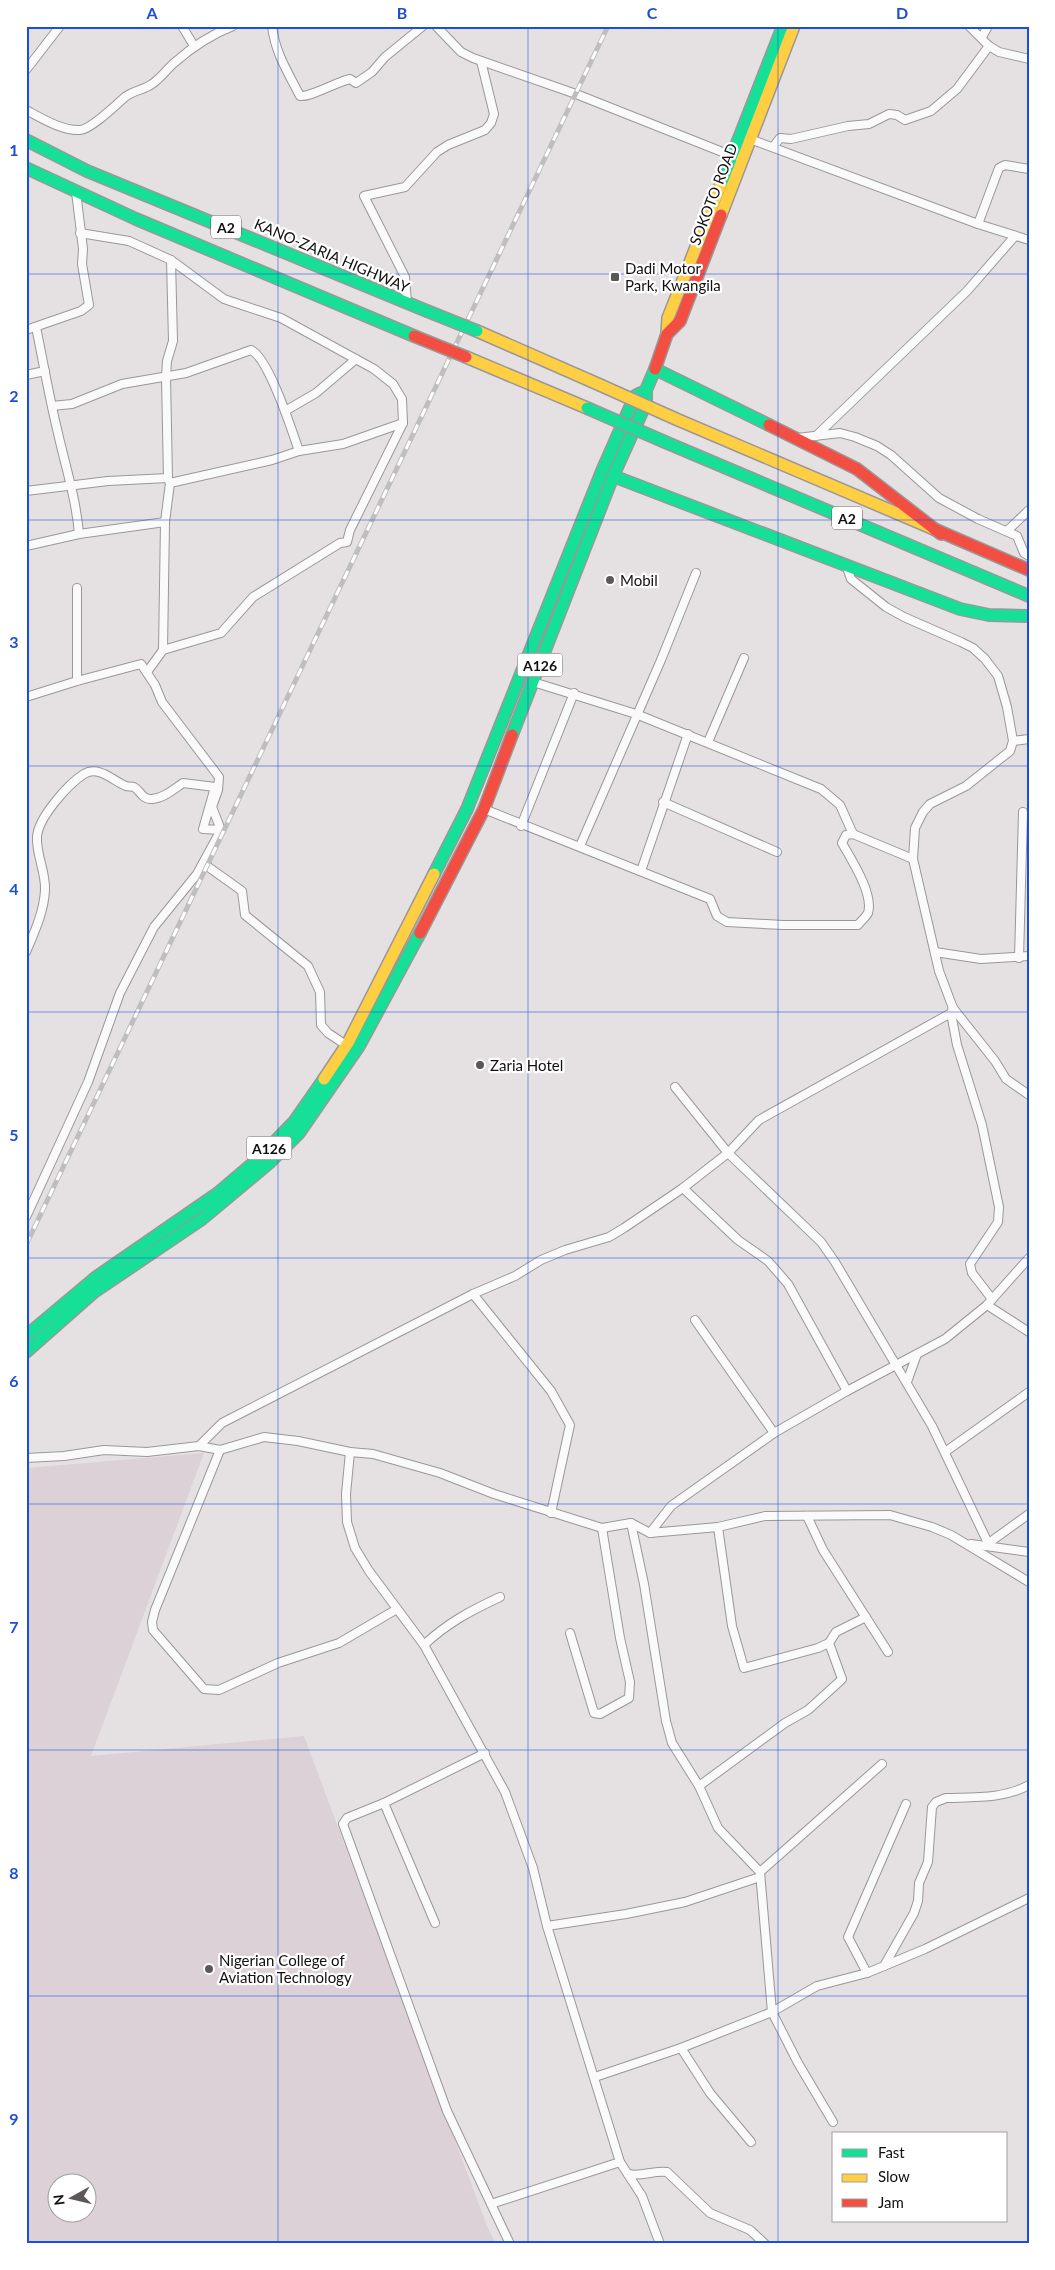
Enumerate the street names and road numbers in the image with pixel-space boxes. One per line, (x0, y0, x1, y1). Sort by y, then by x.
street label: SOKOTO ROAD (685, 140, 741, 248)
street label: KANO-ZARIA HIGHWAY (252, 214, 413, 296)
road number: A2 (211, 216, 241, 238)
road number: A2 (832, 506, 862, 530)
road number: A126 (518, 654, 562, 676)
road number: A126 (246, 1136, 292, 1160)

